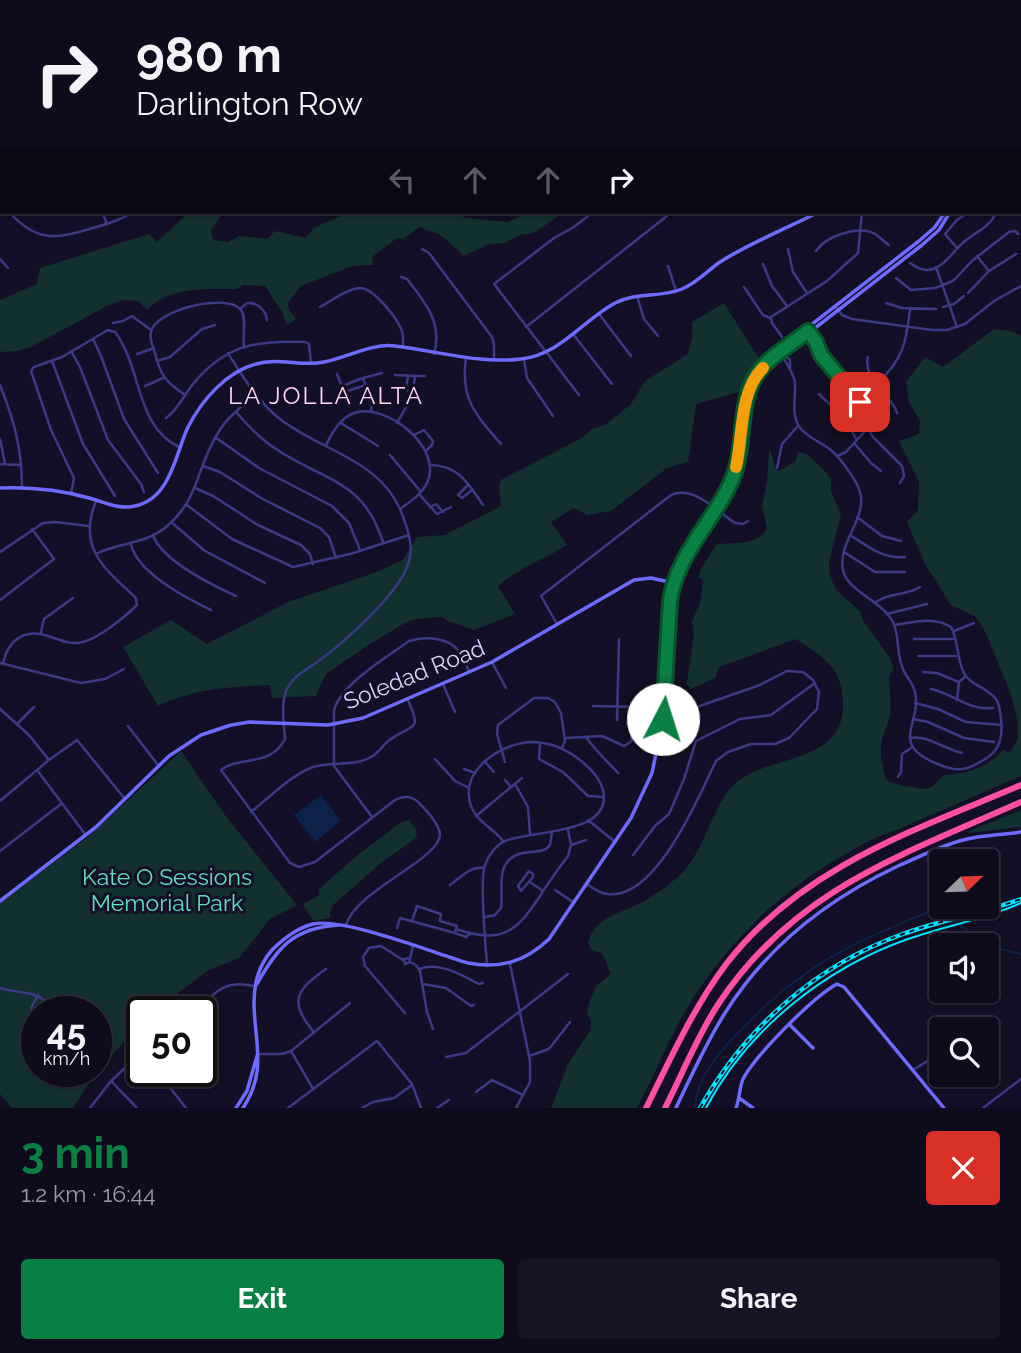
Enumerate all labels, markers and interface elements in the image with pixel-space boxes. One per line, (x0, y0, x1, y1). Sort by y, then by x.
text: 980 m (136, 26, 282, 83)
icon: right (21, 28, 112, 119)
text: Darlington Row (136, 85, 363, 122)
icon: left (383, 161, 421, 199)
icon: ahead (456, 161, 494, 199)
icon: ahead (529, 161, 567, 199)
icon: right (602, 161, 640, 199)
pin (830, 372, 890, 432)
district label: LA JOLLA ALTA (228, 381, 424, 410)
icon: arrive (841, 383, 879, 421)
street label: Soledad Road (340, 633, 488, 715)
position arrow (626, 682, 700, 756)
north arrow (929, 849, 999, 919)
map controls (929, 849, 999, 1087)
park label: Kate O Sessions Memorial Park (82, 863, 252, 916)
button: sound (929, 933, 999, 1003)
speed limit sign: 50 (126, 996, 217, 1087)
text: 45 (47, 1012, 86, 1053)
button: search (929, 1017, 999, 1087)
text: km/h (43, 1048, 90, 1069)
text: 3 min (21, 1129, 130, 1178)
button: close (926, 1131, 1000, 1205)
text: 1.2 km · 16:44 (21, 1180, 156, 1207)
button: Exit (21, 1259, 504, 1339)
button: Share (518, 1259, 1000, 1339)

